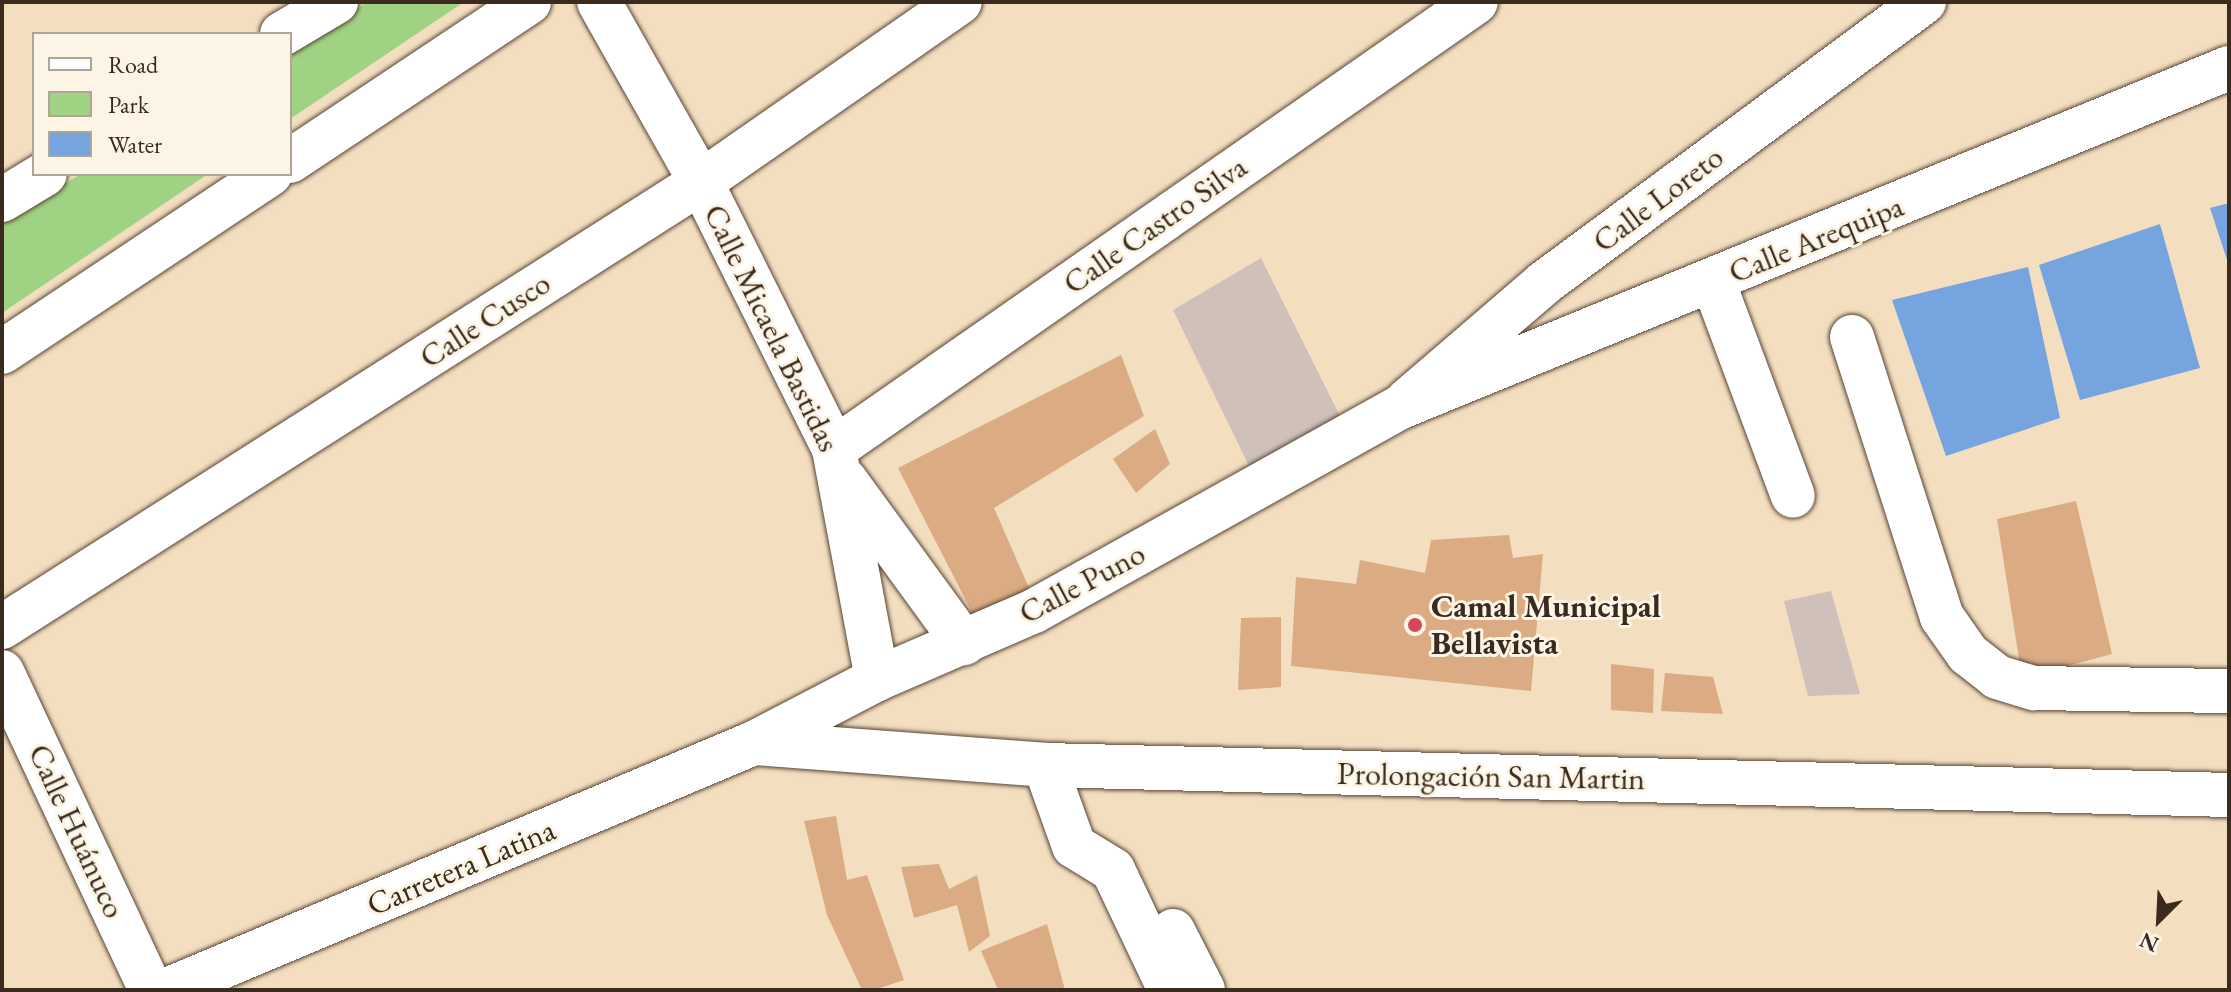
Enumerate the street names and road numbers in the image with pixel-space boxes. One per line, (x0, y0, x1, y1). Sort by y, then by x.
street label: Calle Loreto (1585, 138, 1731, 260)
street label: Calle Castro Silva (1056, 148, 1254, 302)
street label: Calle Arequipa (1723, 187, 1909, 291)
street label: Calle Micaela Bastidas (696, 198, 848, 458)
street label: Calle Cusco (413, 264, 557, 376)
street label: Calle Puno (1013, 534, 1151, 632)
street label: Calle Huánuco (20, 738, 134, 924)
street label: Prolongación San Martin (1337, 754, 1645, 798)
street label: Carretera Latina (361, 810, 561, 924)

